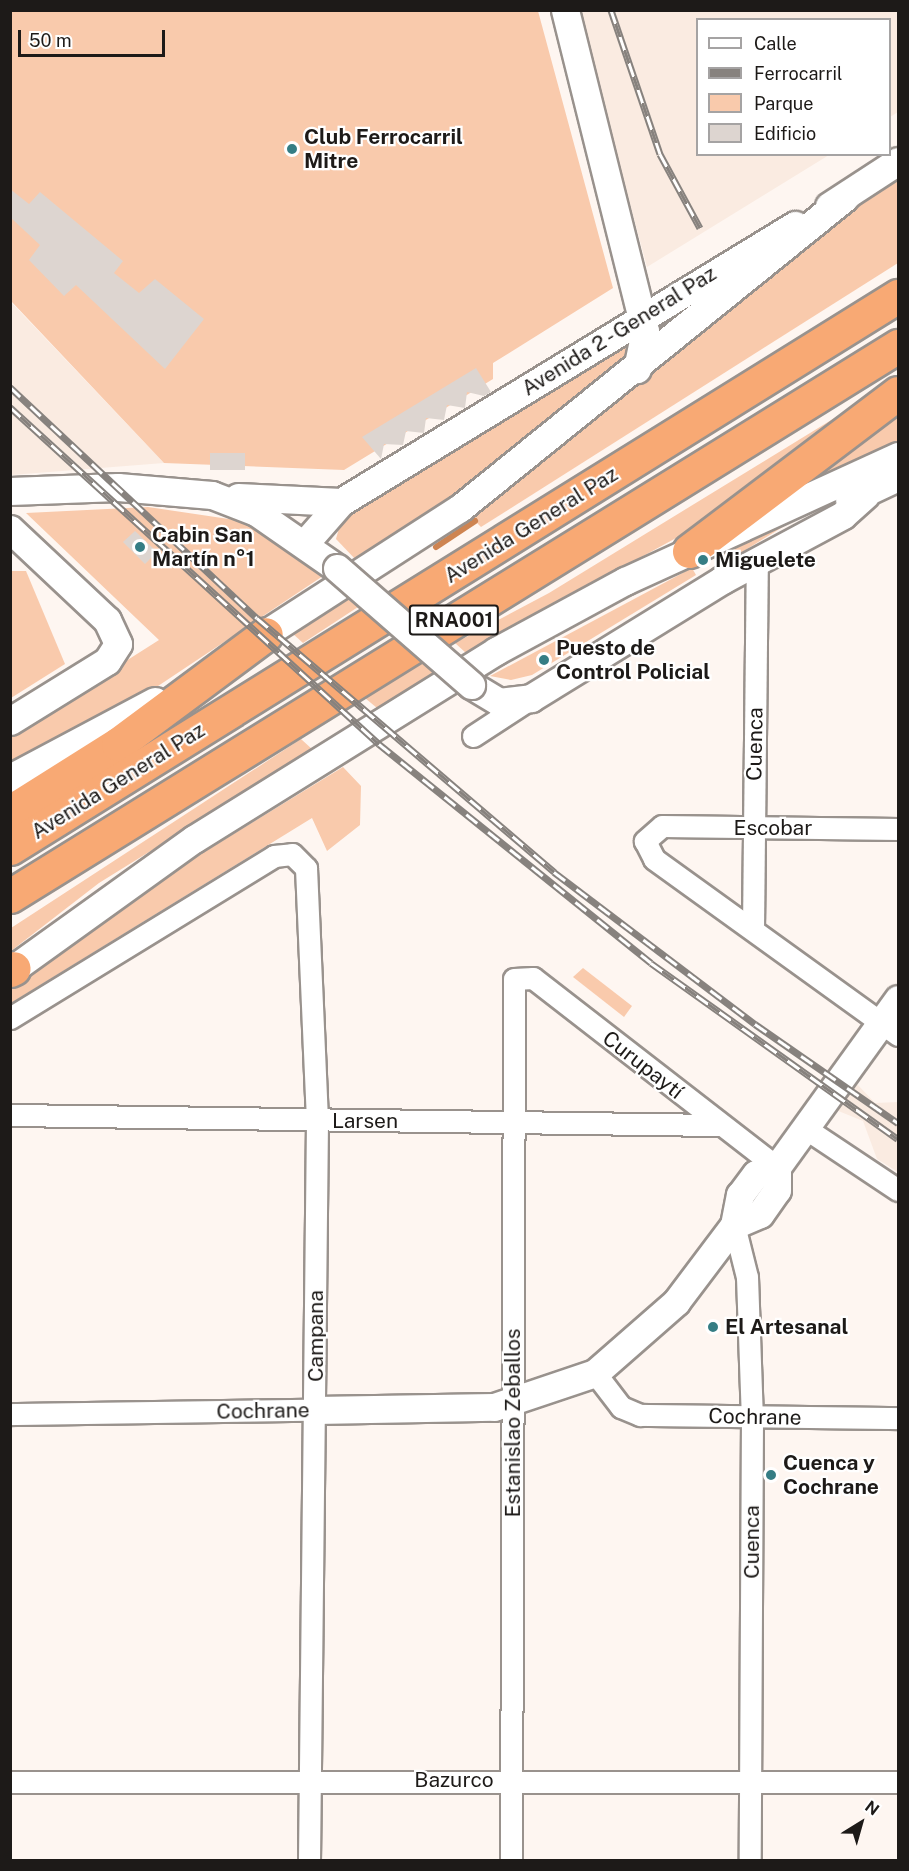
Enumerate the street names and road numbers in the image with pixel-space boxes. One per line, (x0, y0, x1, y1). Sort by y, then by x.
street label: Avenida 2 - General Paz (515, 259, 723, 403)
street label: Avenida General Paz (440, 461, 622, 589)
road number: RNA001 (408, 603, 500, 637)
street label: Cuenca (742, 707, 768, 781)
street label: Avenida General Paz (27, 717, 209, 845)
street label: Escobar (734, 815, 812, 841)
street label: Curupaytí (598, 1026, 688, 1104)
street label: Larsen (332, 1108, 398, 1134)
street label: Campana (303, 1290, 329, 1382)
street label: Estanislao Zeballos (500, 1329, 526, 1517)
street label: Cochrane (216, 1398, 310, 1424)
street label: Cochrane (708, 1404, 802, 1430)
street label: Cuenca (739, 1505, 765, 1579)
street label: Bazurco (414, 1767, 494, 1793)

